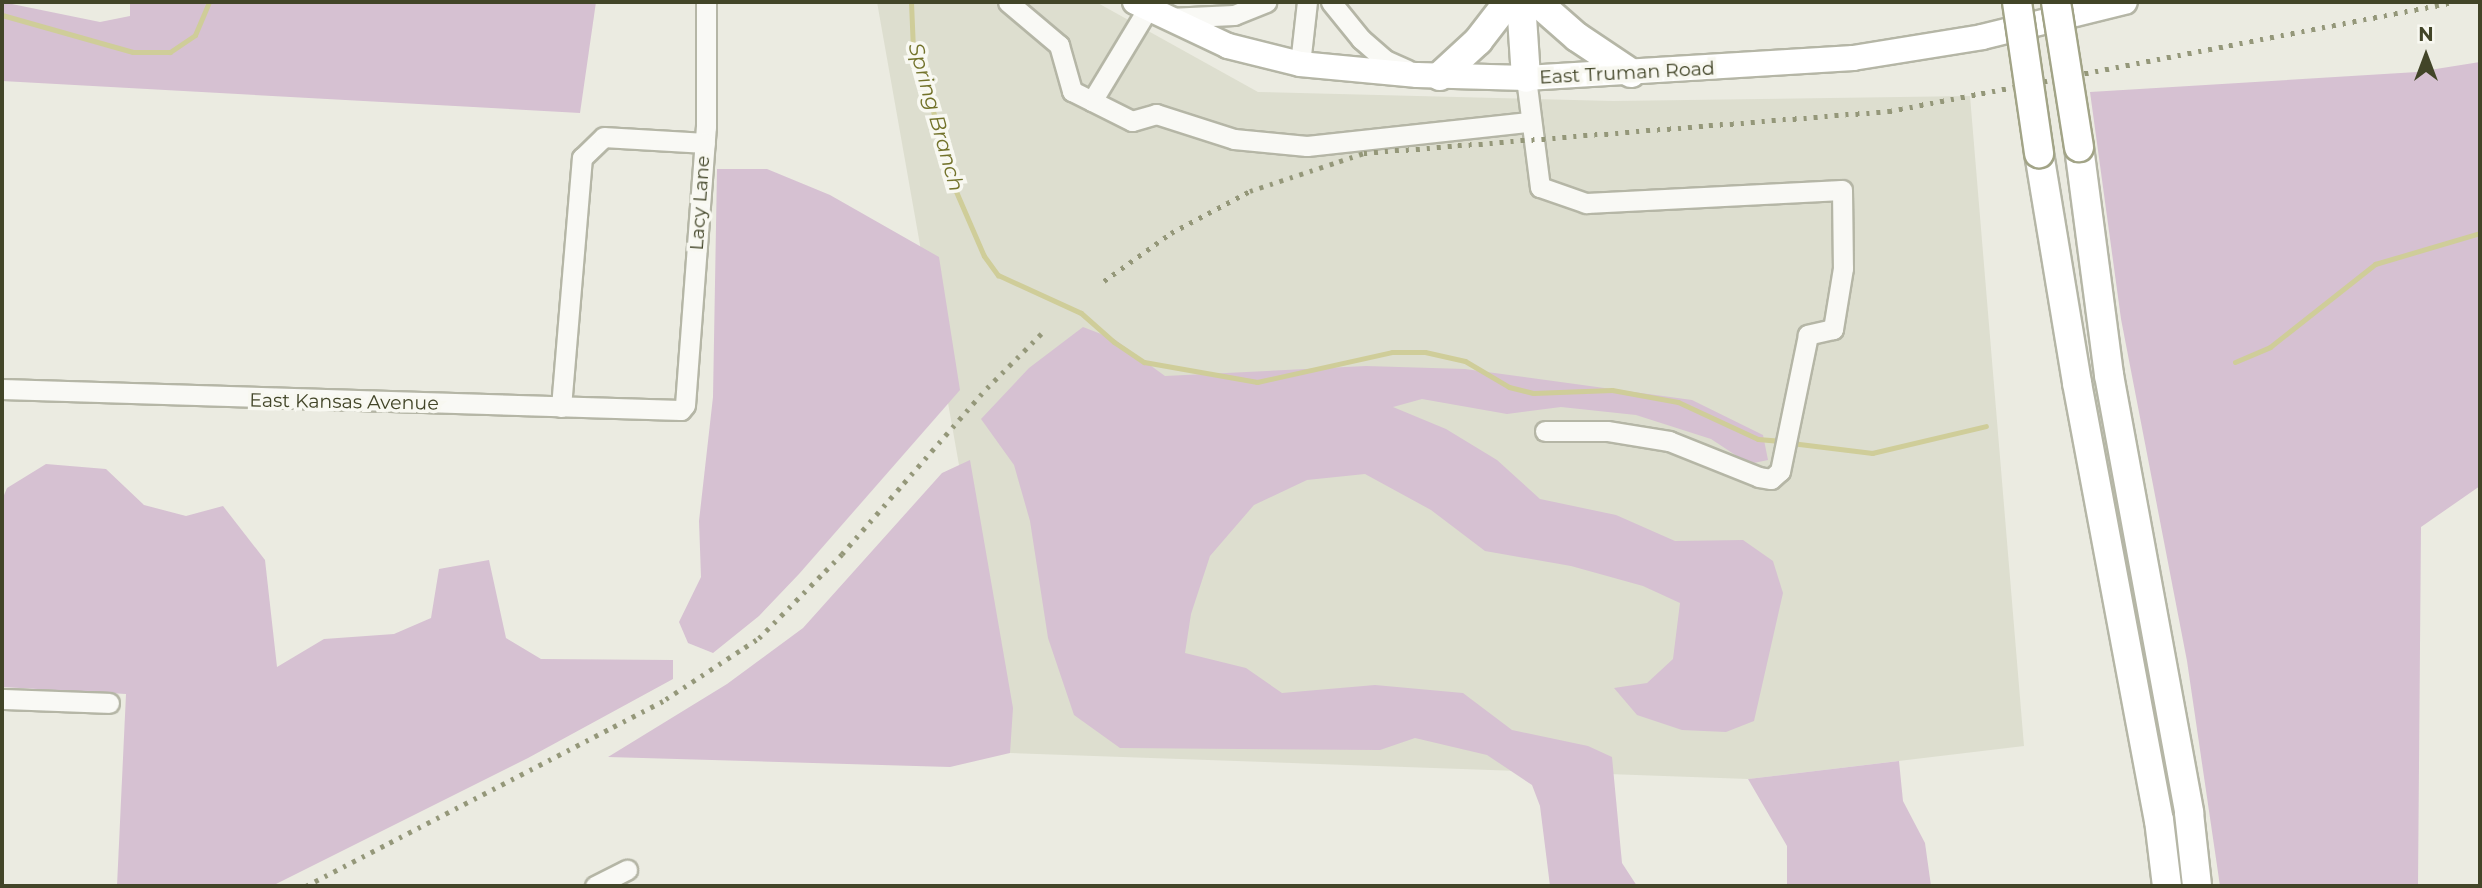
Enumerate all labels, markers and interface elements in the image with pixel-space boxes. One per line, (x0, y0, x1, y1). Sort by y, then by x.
north arrow (2391, 21, 2461, 91)
text: N (2418, 23, 2434, 46)
water label: Spring Branch (903, 40, 969, 194)
street label: East Truman Road (1539, 57, 1715, 89)
street label: Lacy Lane (685, 155, 715, 251)
street label: East Kansas Avenue (249, 389, 439, 415)

